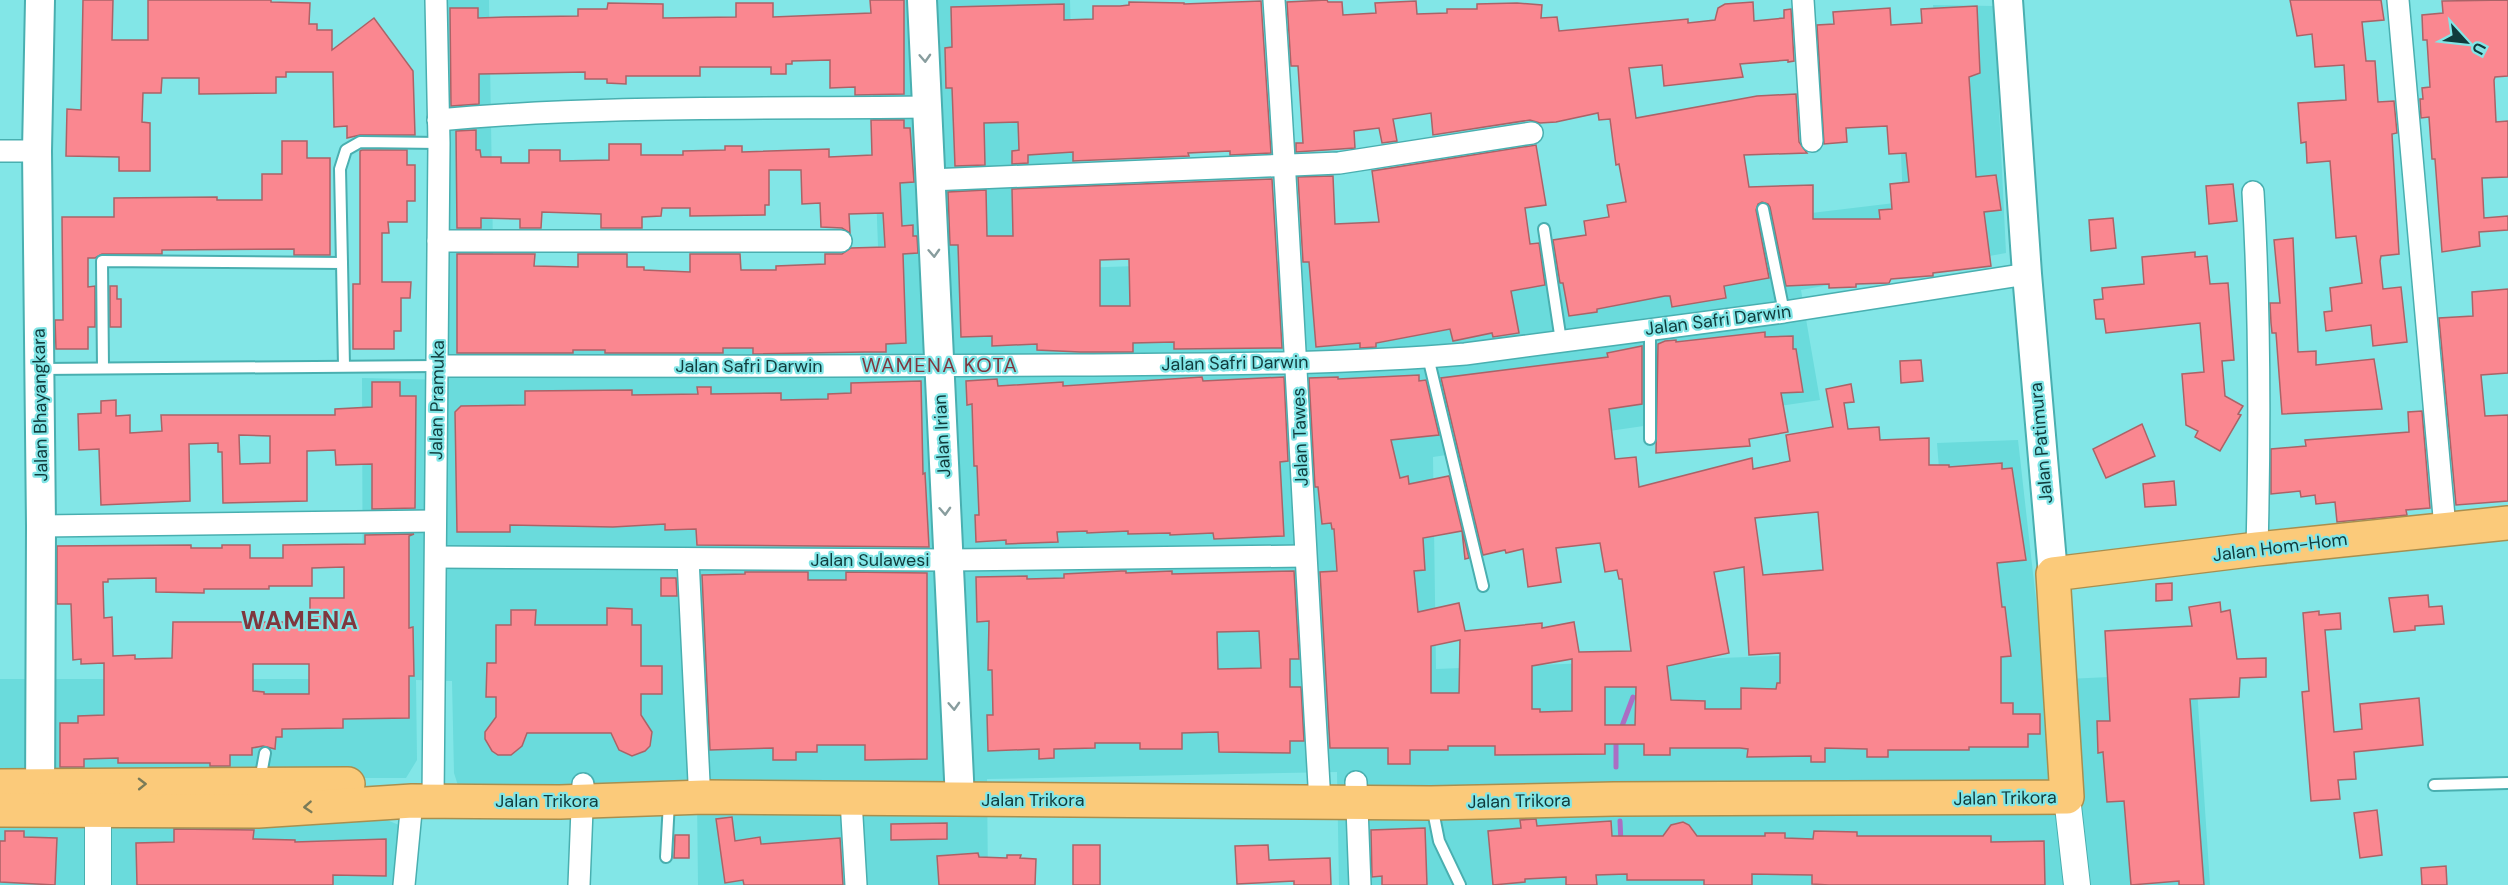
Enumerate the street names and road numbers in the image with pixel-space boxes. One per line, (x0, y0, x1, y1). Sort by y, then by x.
street label: Jalan Safri Darwin (1644, 299, 1792, 341)
street label: Jalan Bhayangkara (27, 328, 53, 482)
street label: Jalan Pramuka (424, 340, 450, 460)
street label: Jalan Safri Darwin (1161, 350, 1309, 376)
street label: Jalan Safri Darwin (675, 354, 823, 378)
street label: Jalan Patimura (2024, 381, 2058, 505)
street label: Jalan Tawes (1286, 387, 1314, 487)
street label: Jalan Irian (928, 394, 956, 478)
street label: Jalan Hom-Hom (2211, 527, 2349, 567)
street label: Jalan Sulawesi (810, 548, 930, 572)
street label: Jalan Trikora (1953, 785, 2057, 811)
street label: Jalan Trikora (981, 788, 1085, 812)
street label: Jalan Trikora (1467, 788, 1571, 814)
street label: Jalan Trikora (495, 789, 599, 813)

